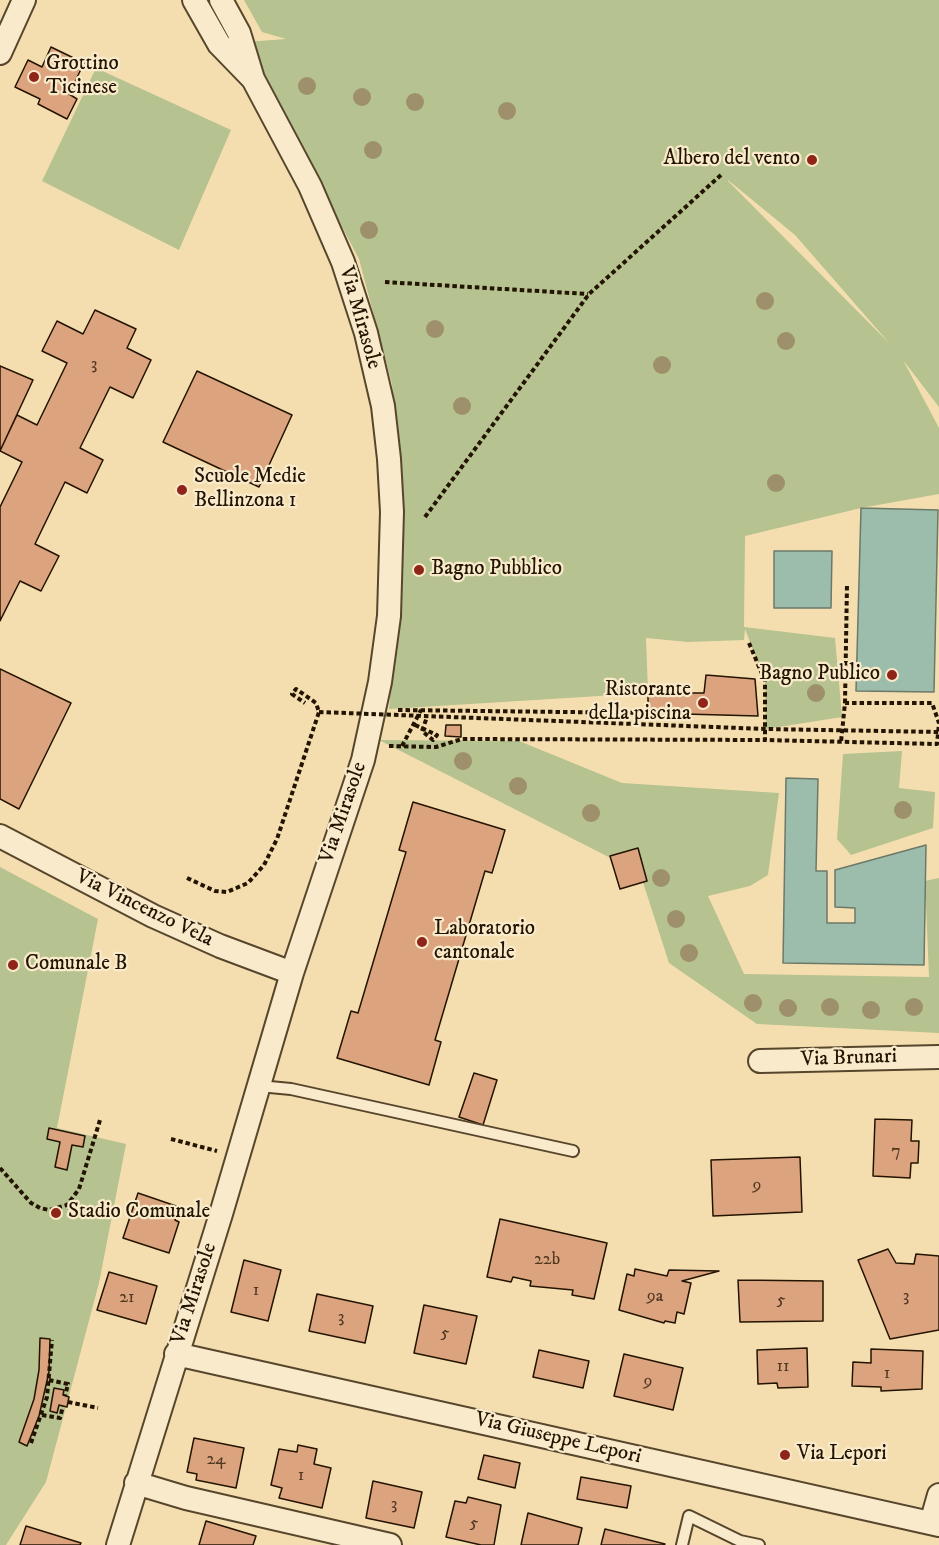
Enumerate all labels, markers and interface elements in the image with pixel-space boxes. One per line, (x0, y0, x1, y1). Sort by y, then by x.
place label: Grottino Ticinese (46, 52, 119, 102)
marker: Grottino Ticinese (27, 70, 41, 84)
place label: Albero del vento (664, 147, 800, 173)
marker: Albero del vento (805, 153, 819, 167)
street label: Via Mirasole (332, 264, 386, 372)
house number: 3 (91, 354, 97, 376)
place label: Scuole Medie Bellinzona 1 (194, 465, 306, 515)
marker: Scuole Medie Bellinzona 1 (175, 483, 189, 497)
place label: Bagno Pubblico (431, 557, 562, 583)
marker: Bagno Pubblico (412, 563, 426, 577)
place label: Bagno Publico (759, 662, 880, 688)
marker: Bagno Publico (885, 668, 899, 682)
place label: Ristorante della piscina (588, 678, 691, 728)
marker: Ristorante della piscina (696, 696, 710, 710)
street label: Via Mirasole (315, 759, 373, 867)
street label: Via Vincenzo Vela (71, 865, 217, 953)
place label: Laboratorio cantonale (434, 917, 535, 967)
marker: Laboratorio cantonale (415, 935, 429, 949)
place label: Comunale B (25, 952, 128, 978)
marker: Comunale B (6, 958, 20, 972)
street label: Via Brunari (800, 1045, 898, 1073)
house number: 7 (891, 1141, 901, 1163)
house number: 9 (753, 1175, 761, 1197)
place label: Stadio Comunale (68, 1200, 210, 1226)
marker: Stadio Comunale (49, 1206, 63, 1220)
street label: Via Mirasole (167, 1240, 223, 1348)
house number: 22b (534, 1249, 560, 1271)
house number: 1 (253, 1280, 259, 1302)
house number: 9a (647, 1286, 663, 1308)
house number: 3 (903, 1286, 909, 1308)
house number: 21 (119, 1287, 135, 1309)
house number: 5 (777, 1290, 785, 1312)
house number: 3 (338, 1307, 344, 1329)
house number: 5 (441, 1323, 449, 1345)
house number: 11 (776, 1356, 790, 1378)
house number: 1 (884, 1363, 890, 1385)
house number: 9 (644, 1371, 652, 1393)
street label: Via Giuseppe Lepori (472, 1408, 644, 1470)
place label: Via Lepori (797, 1442, 887, 1468)
marker: Via Lepori (778, 1448, 792, 1462)
house number: 24 (206, 1449, 226, 1471)
house number: 1 (298, 1465, 304, 1487)
house number: 3 (391, 1494, 397, 1516)
house number: 5 (470, 1513, 478, 1535)

